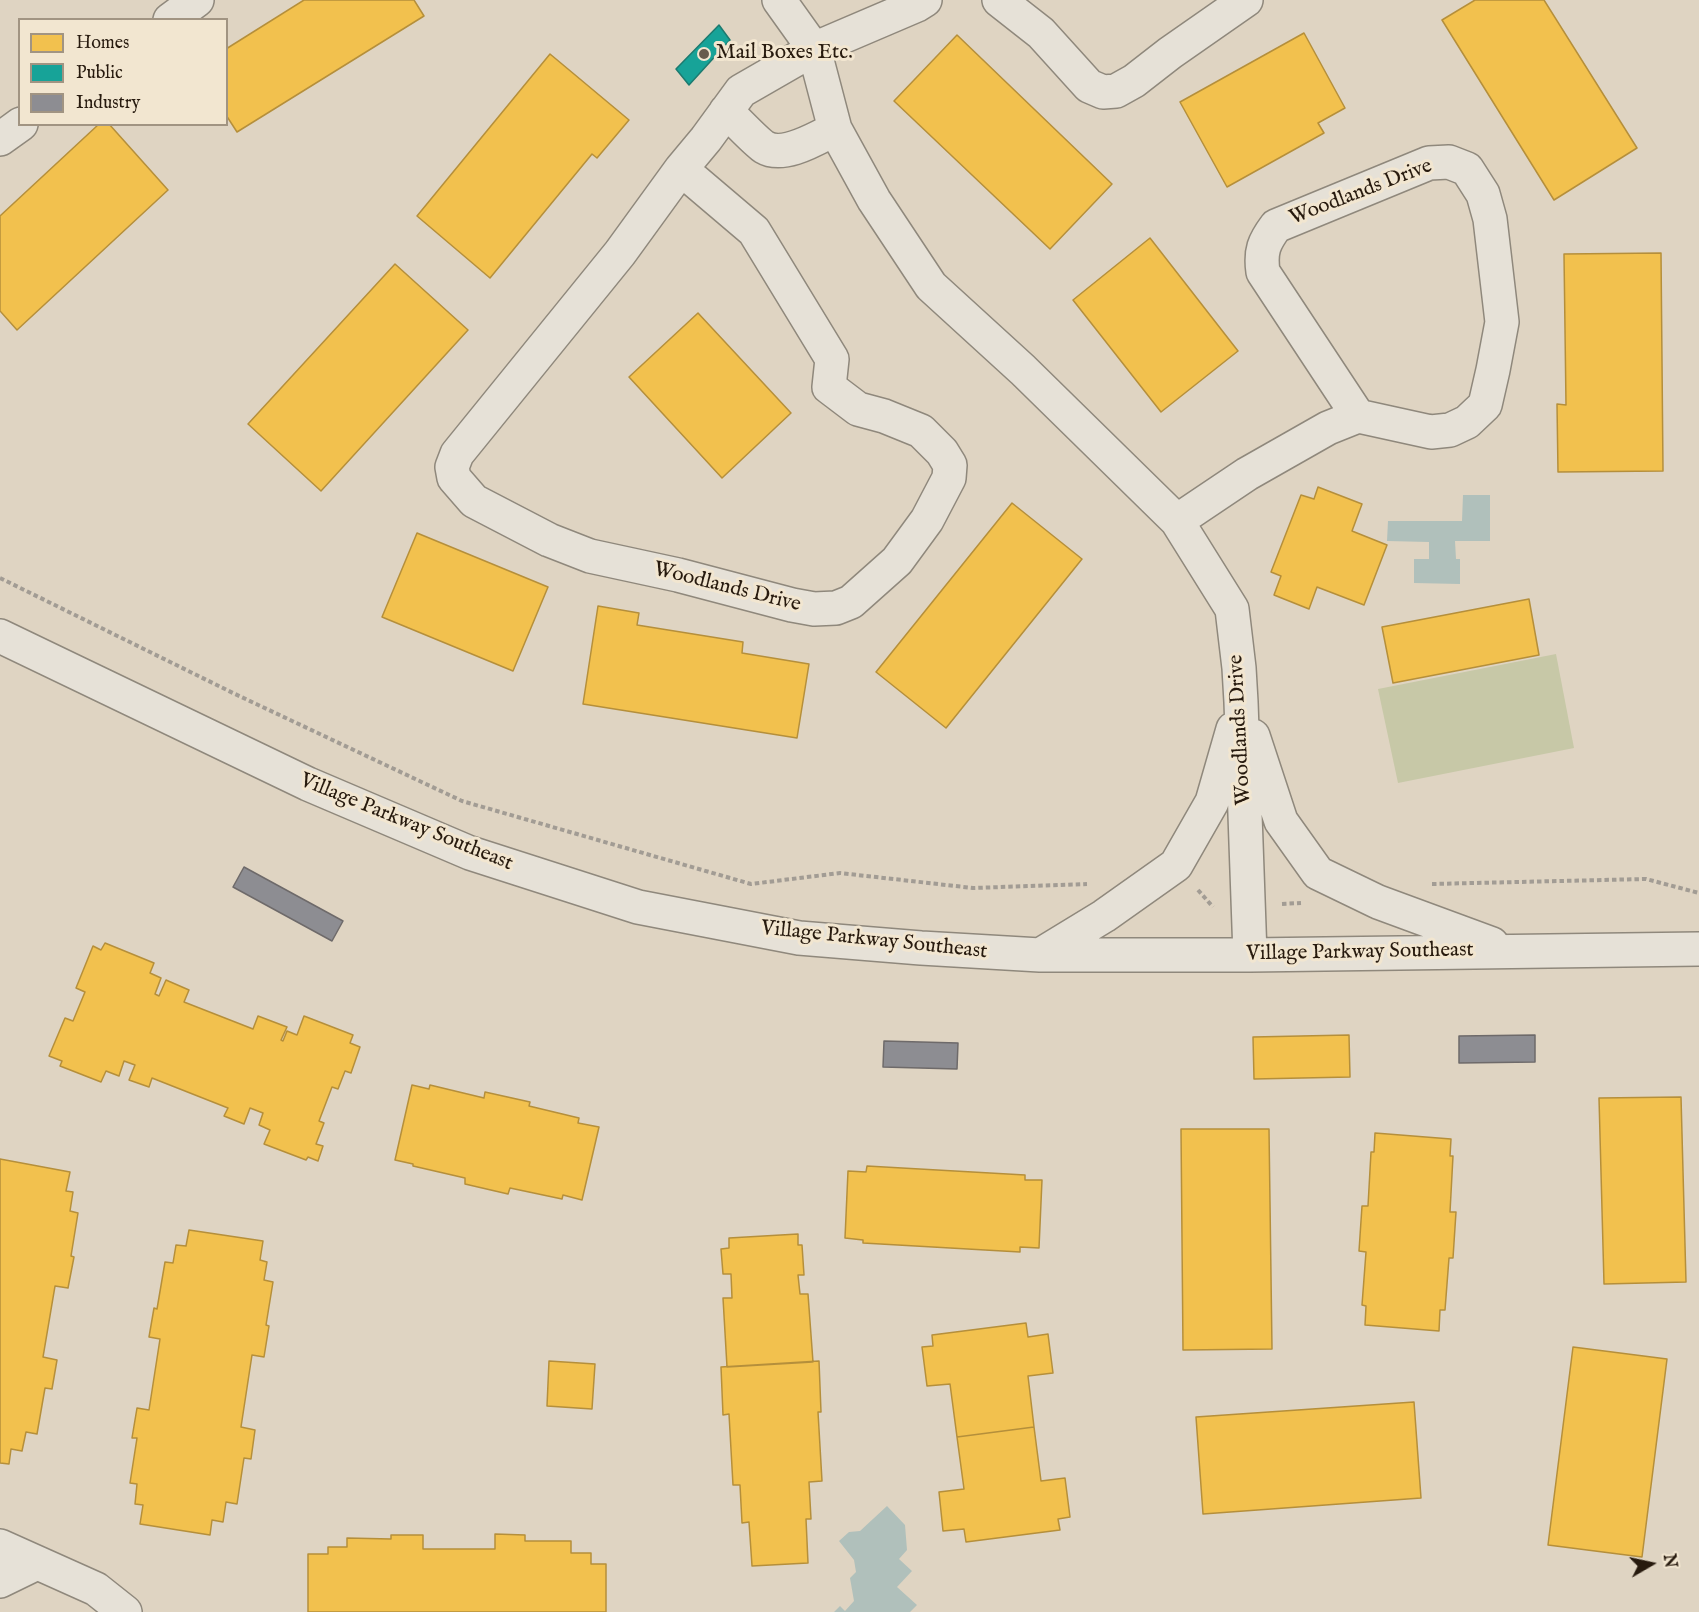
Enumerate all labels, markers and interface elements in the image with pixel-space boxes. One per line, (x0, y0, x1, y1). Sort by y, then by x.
legend (18, 18, 228, 126)
text: Homes (76, 32, 129, 55)
place label: Mail Boxes Etc. (716, 41, 853, 67)
marker: Mail Boxes Etc. (697, 47, 711, 61)
text: Public (76, 62, 123, 85)
text: Industry (76, 92, 140, 115)
street label: Woodlands Drive (1286, 154, 1436, 232)
street label: Woodlands Drive (651, 558, 803, 618)
street label: Woodlands Drive (1224, 654, 1258, 806)
street label: Village Parkway Southeast (296, 769, 516, 877)
street label: Village Parkway Southeast (760, 917, 988, 965)
street label: Village Parkway Southeast (1246, 938, 1474, 968)
north arrow (1621, 1534, 1681, 1594)
text: N (1658, 1553, 1680, 1570)

